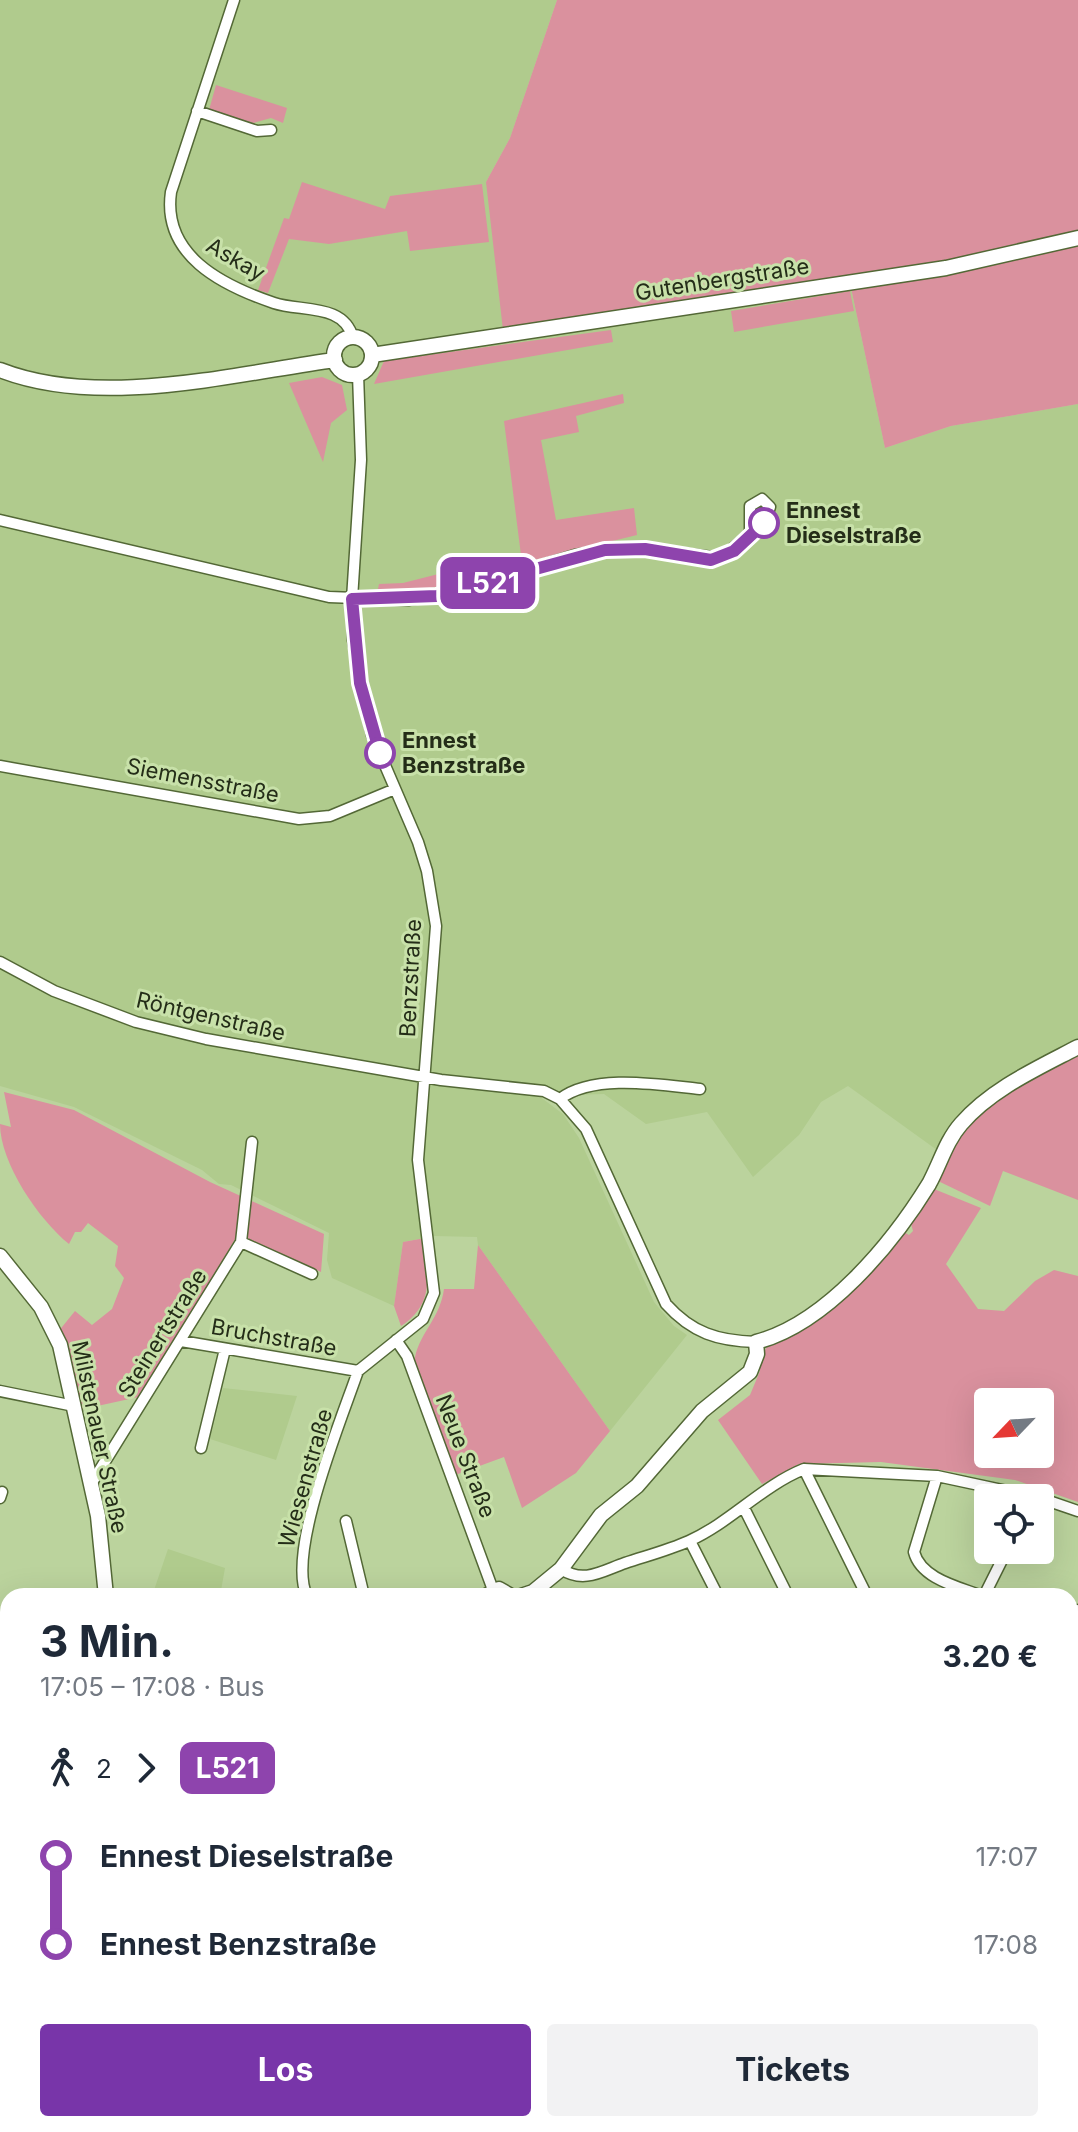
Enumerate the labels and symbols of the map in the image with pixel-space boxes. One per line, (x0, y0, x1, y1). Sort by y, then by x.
street label: Askay (202, 232, 270, 286)
street label: Gutenbergstraße (633, 252, 811, 306)
place label: Ennest Dieselstraße (786, 497, 922, 548)
marker: Ennest Dieselstraße (749, 508, 779, 538)
line badge: L521 (432, 557, 544, 609)
place label: Ennest Benzstraße (402, 727, 525, 778)
marker: Ennest Benzstraße (365, 738, 395, 768)
street label: Siemensstraße (125, 752, 281, 808)
street label: Benzstraße (394, 918, 426, 1038)
street label: Röntgenstraße (134, 986, 288, 1046)
street label: Steinertstraße (112, 1264, 212, 1402)
street label: Bruchstraße (209, 1313, 339, 1361)
street label: Milstenauer Straße (67, 1338, 133, 1536)
north arrow (974, 1388, 1054, 1468)
street label: Neue Straße (431, 1391, 501, 1521)
street label: Wiesenstraße (273, 1406, 337, 1550)

